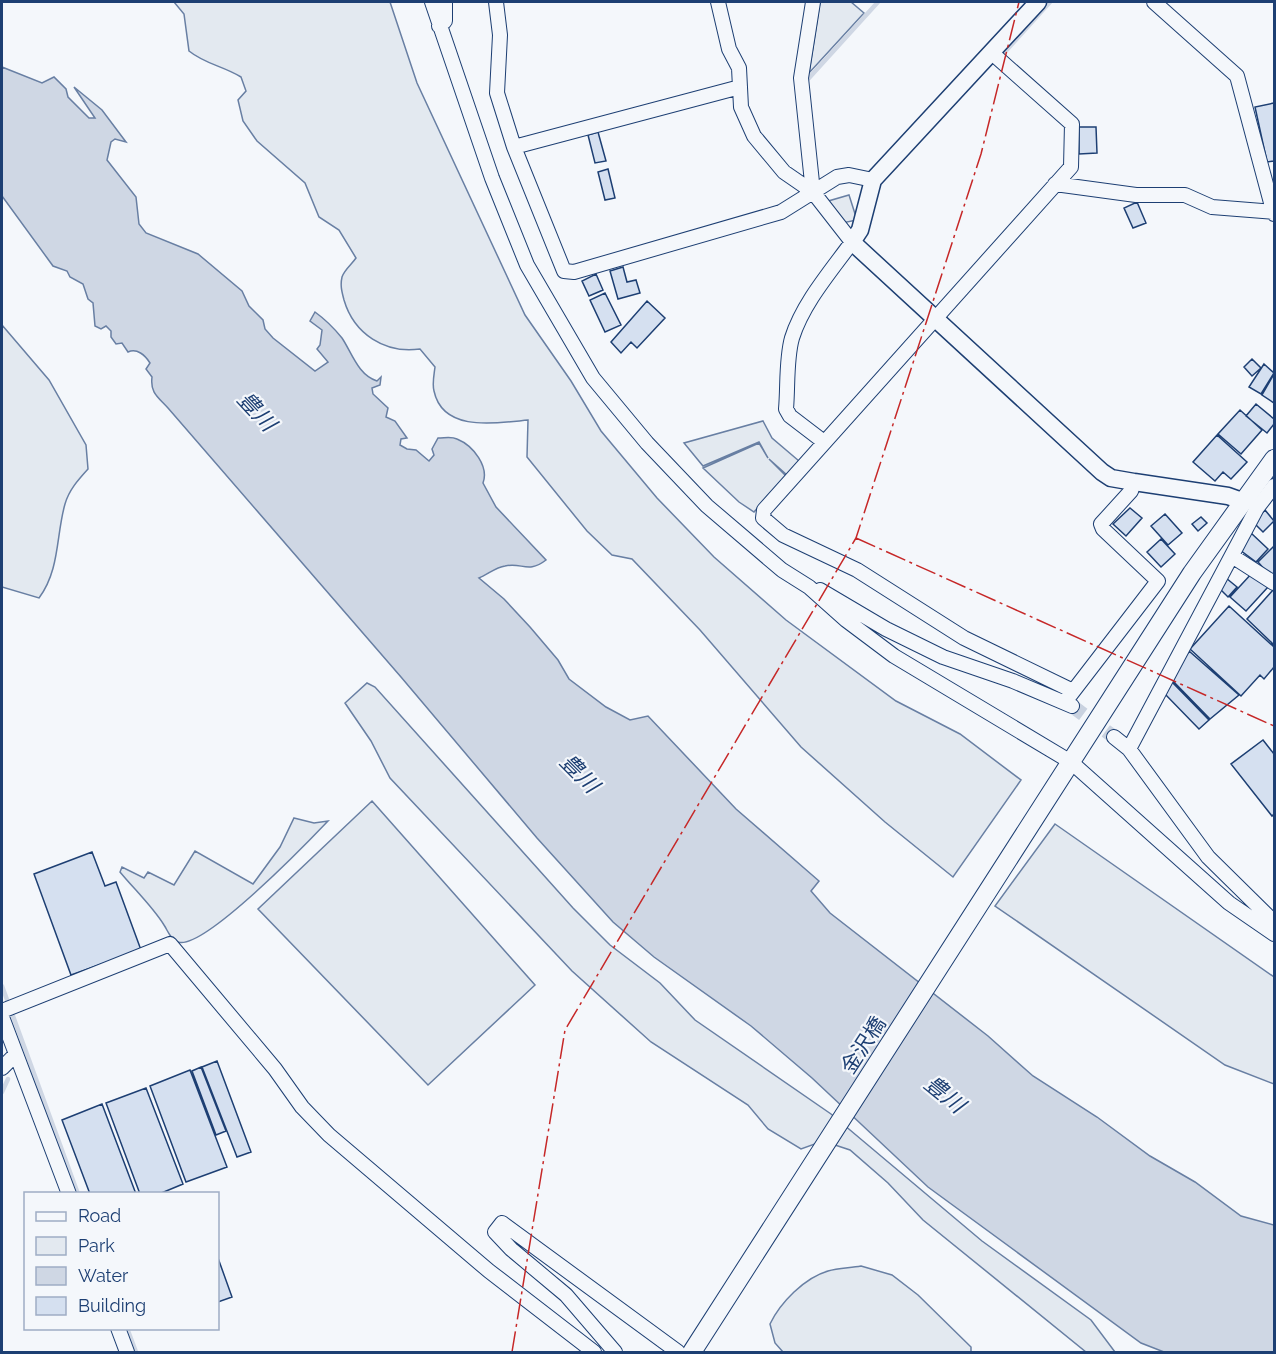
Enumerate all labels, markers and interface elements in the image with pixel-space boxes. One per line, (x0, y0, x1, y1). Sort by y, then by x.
water label: 豊川 (232, 386, 283, 437)
water label: 豊川 (555, 748, 606, 799)
street label: 金沢橋 (835, 1012, 891, 1078)
water label: 豊川 (920, 1070, 972, 1119)
legend (24, 1192, 219, 1330)
text: Road (78, 1205, 121, 1226)
text: Park (78, 1235, 115, 1256)
text: Water (78, 1265, 129, 1286)
text: Building (78, 1295, 146, 1316)

